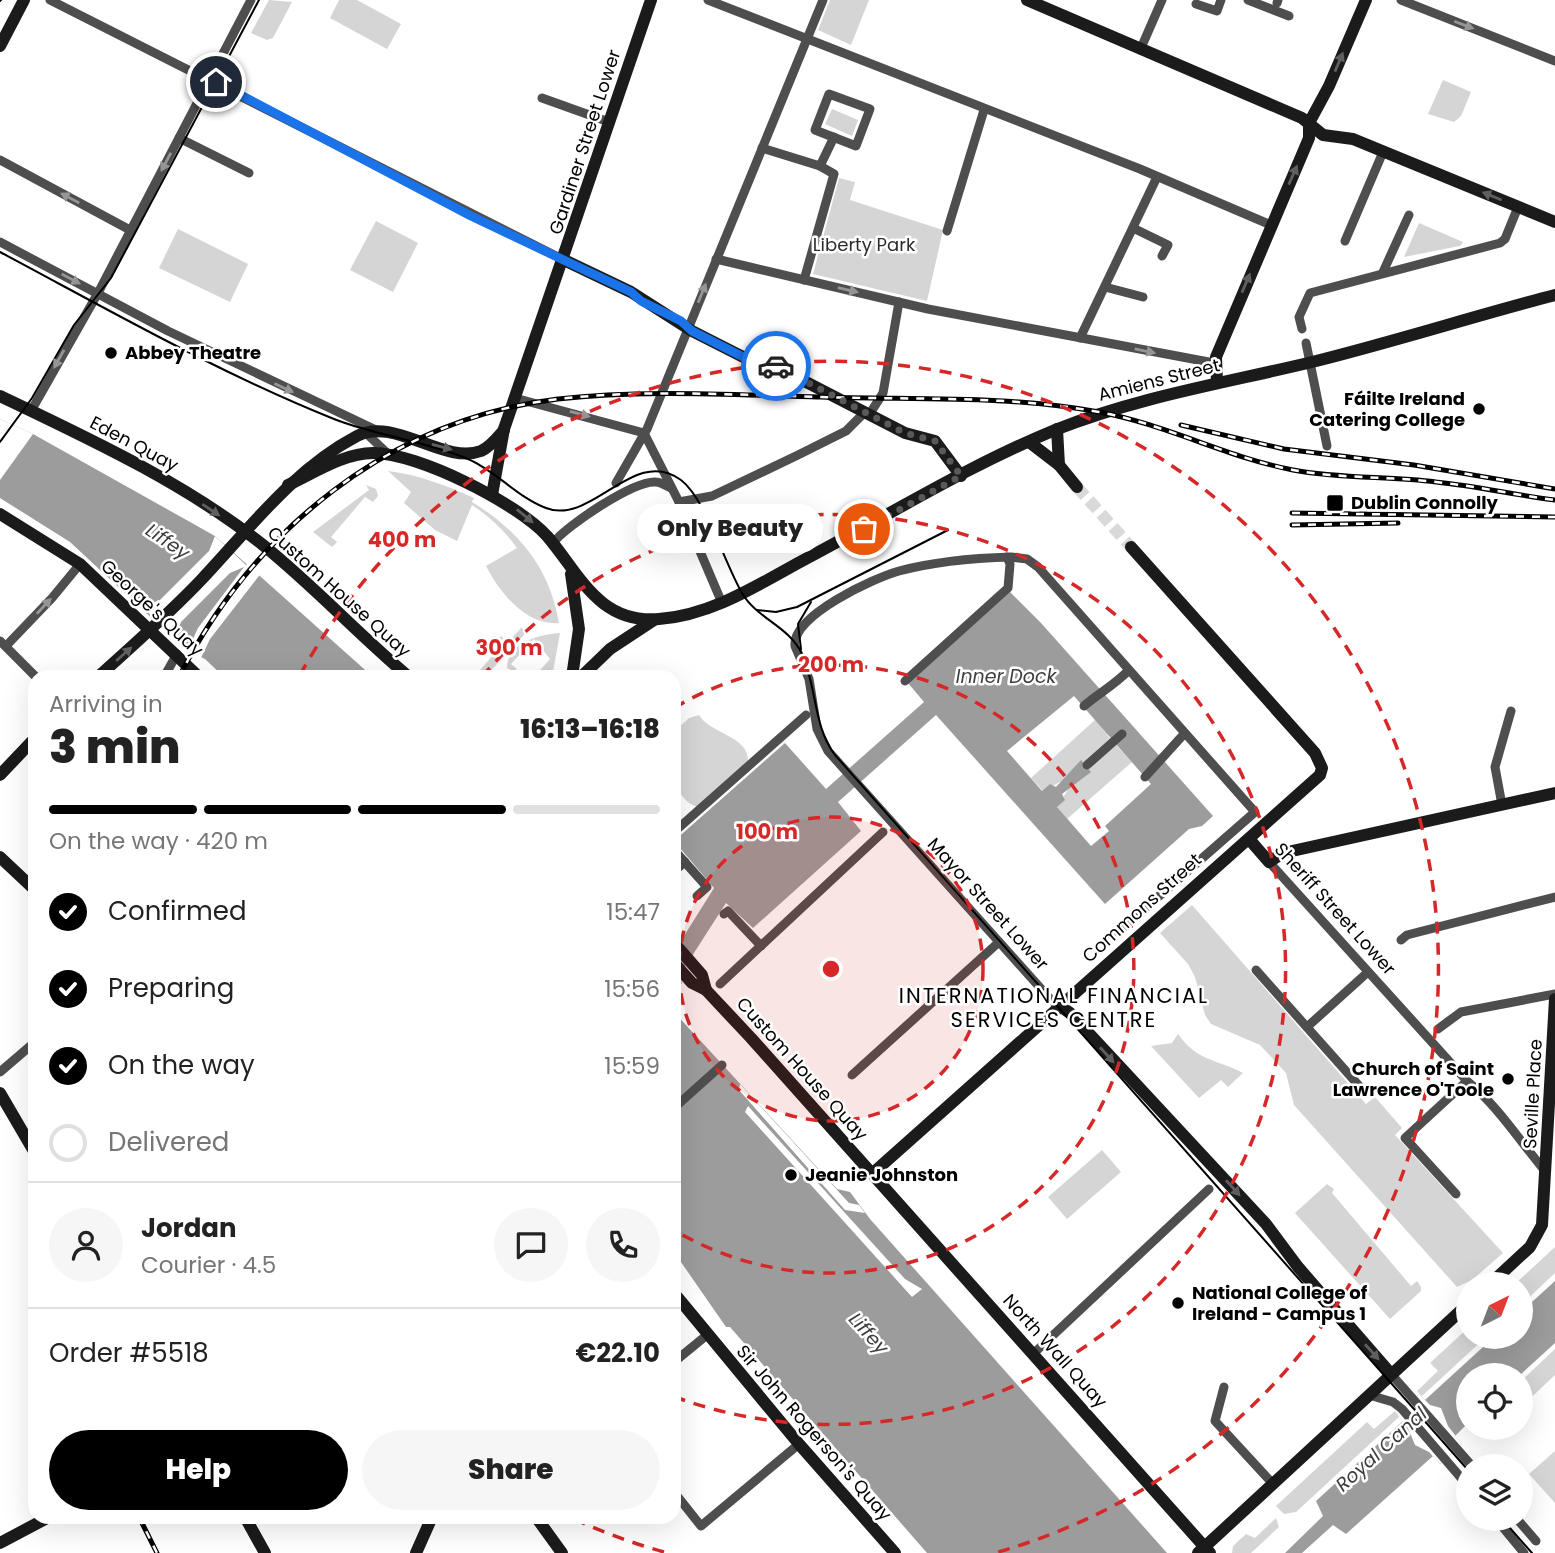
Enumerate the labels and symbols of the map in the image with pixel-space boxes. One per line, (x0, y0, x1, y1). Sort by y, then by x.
one-way arrow (1454, 20, 1475, 31)
street label: Gardiner Street Lower (543, 46, 626, 238)
pin (186, 52, 246, 112)
one-way arrow (1334, 52, 1345, 73)
one-way arrow (161, 152, 172, 172)
one-way arrow (1288, 164, 1299, 185)
one-way arrow (1481, 190, 1502, 201)
one-way arrow (60, 192, 80, 204)
park label: Liberty Park (813, 232, 916, 257)
one-way arrow (1241, 272, 1252, 293)
one-way arrow (61, 273, 80, 285)
one-way arrow (696, 282, 707, 303)
one-way arrow (838, 285, 860, 296)
courier (741, 331, 811, 401)
place label: Abbey Theatre (125, 340, 261, 365)
marker: Abbey Theatre (103, 345, 119, 361)
one-way arrow (1134, 345, 1156, 356)
one-way arrow (53, 350, 65, 369)
street label: Amiens Street (1095, 352, 1222, 407)
one-way arrow (274, 382, 294, 394)
place label: Fáilte Ireland Catering College (1309, 386, 1465, 432)
marker: Fáilte Ireland Catering College (1471, 401, 1487, 417)
one-way arrow (569, 409, 591, 420)
street label: Eden Quay (86, 410, 183, 477)
one-way arrow (432, 443, 453, 453)
place label: Dublin Connolly (1351, 490, 1499, 515)
marker: Dublin Connolly (1325, 493, 1345, 513)
pin (834, 499, 894, 559)
one-way arrow (202, 503, 220, 517)
callout: Only Beauty (636, 504, 822, 554)
one-way arrow (516, 508, 533, 523)
water label: Liffey (140, 517, 196, 567)
street label: Custom House Quay (262, 520, 416, 663)
text: 400 m (368, 525, 436, 554)
street label: George's Quay (96, 554, 209, 662)
one-way arrow (36, 598, 52, 615)
text: 300 m (476, 633, 542, 662)
one-way arrow (115, 646, 132, 662)
text: 200 m (798, 650, 864, 679)
water label: Inner Dock (956, 663, 1057, 690)
text: 100 m (736, 817, 798, 846)
street label: Mayor Street Lower (922, 832, 1055, 976)
street label: Sheriff Street Lower (1269, 837, 1402, 981)
street label: Commons Street (1077, 847, 1207, 968)
centre of rings (819, 957, 843, 981)
district label: INTERNATIONAL FINANCIAL SERVICES CENTRE (899, 981, 1209, 1034)
street label: Custom House Quay (731, 992, 874, 1146)
street label: Seville Place (1517, 1038, 1548, 1150)
one-way arrow (1098, 1046, 1114, 1063)
place label: Church of Saint Lawrence O'Toole (1333, 1056, 1494, 1102)
marker: Church of Saint Lawrence O'Toole (1500, 1071, 1516, 1087)
place label: Jeanie Johnston (805, 1162, 958, 1187)
marker: Jeanie Johnston (783, 1167, 799, 1183)
one-way arrow (1225, 1179, 1241, 1197)
north arrow (1456, 1272, 1533, 1349)
place label: National College of Ireland - Campus 1 (1192, 1280, 1368, 1326)
street label: North Wall Quay (998, 1288, 1113, 1413)
marker: National College of Ireland - Campus 1 (1170, 1295, 1186, 1311)
water label: Liffey (843, 1307, 896, 1361)
street label: Sir John Rogerson's Quay (731, 1339, 898, 1526)
one-way arrow (1364, 1343, 1380, 1361)
water label: Royal Canal (1330, 1401, 1433, 1498)

